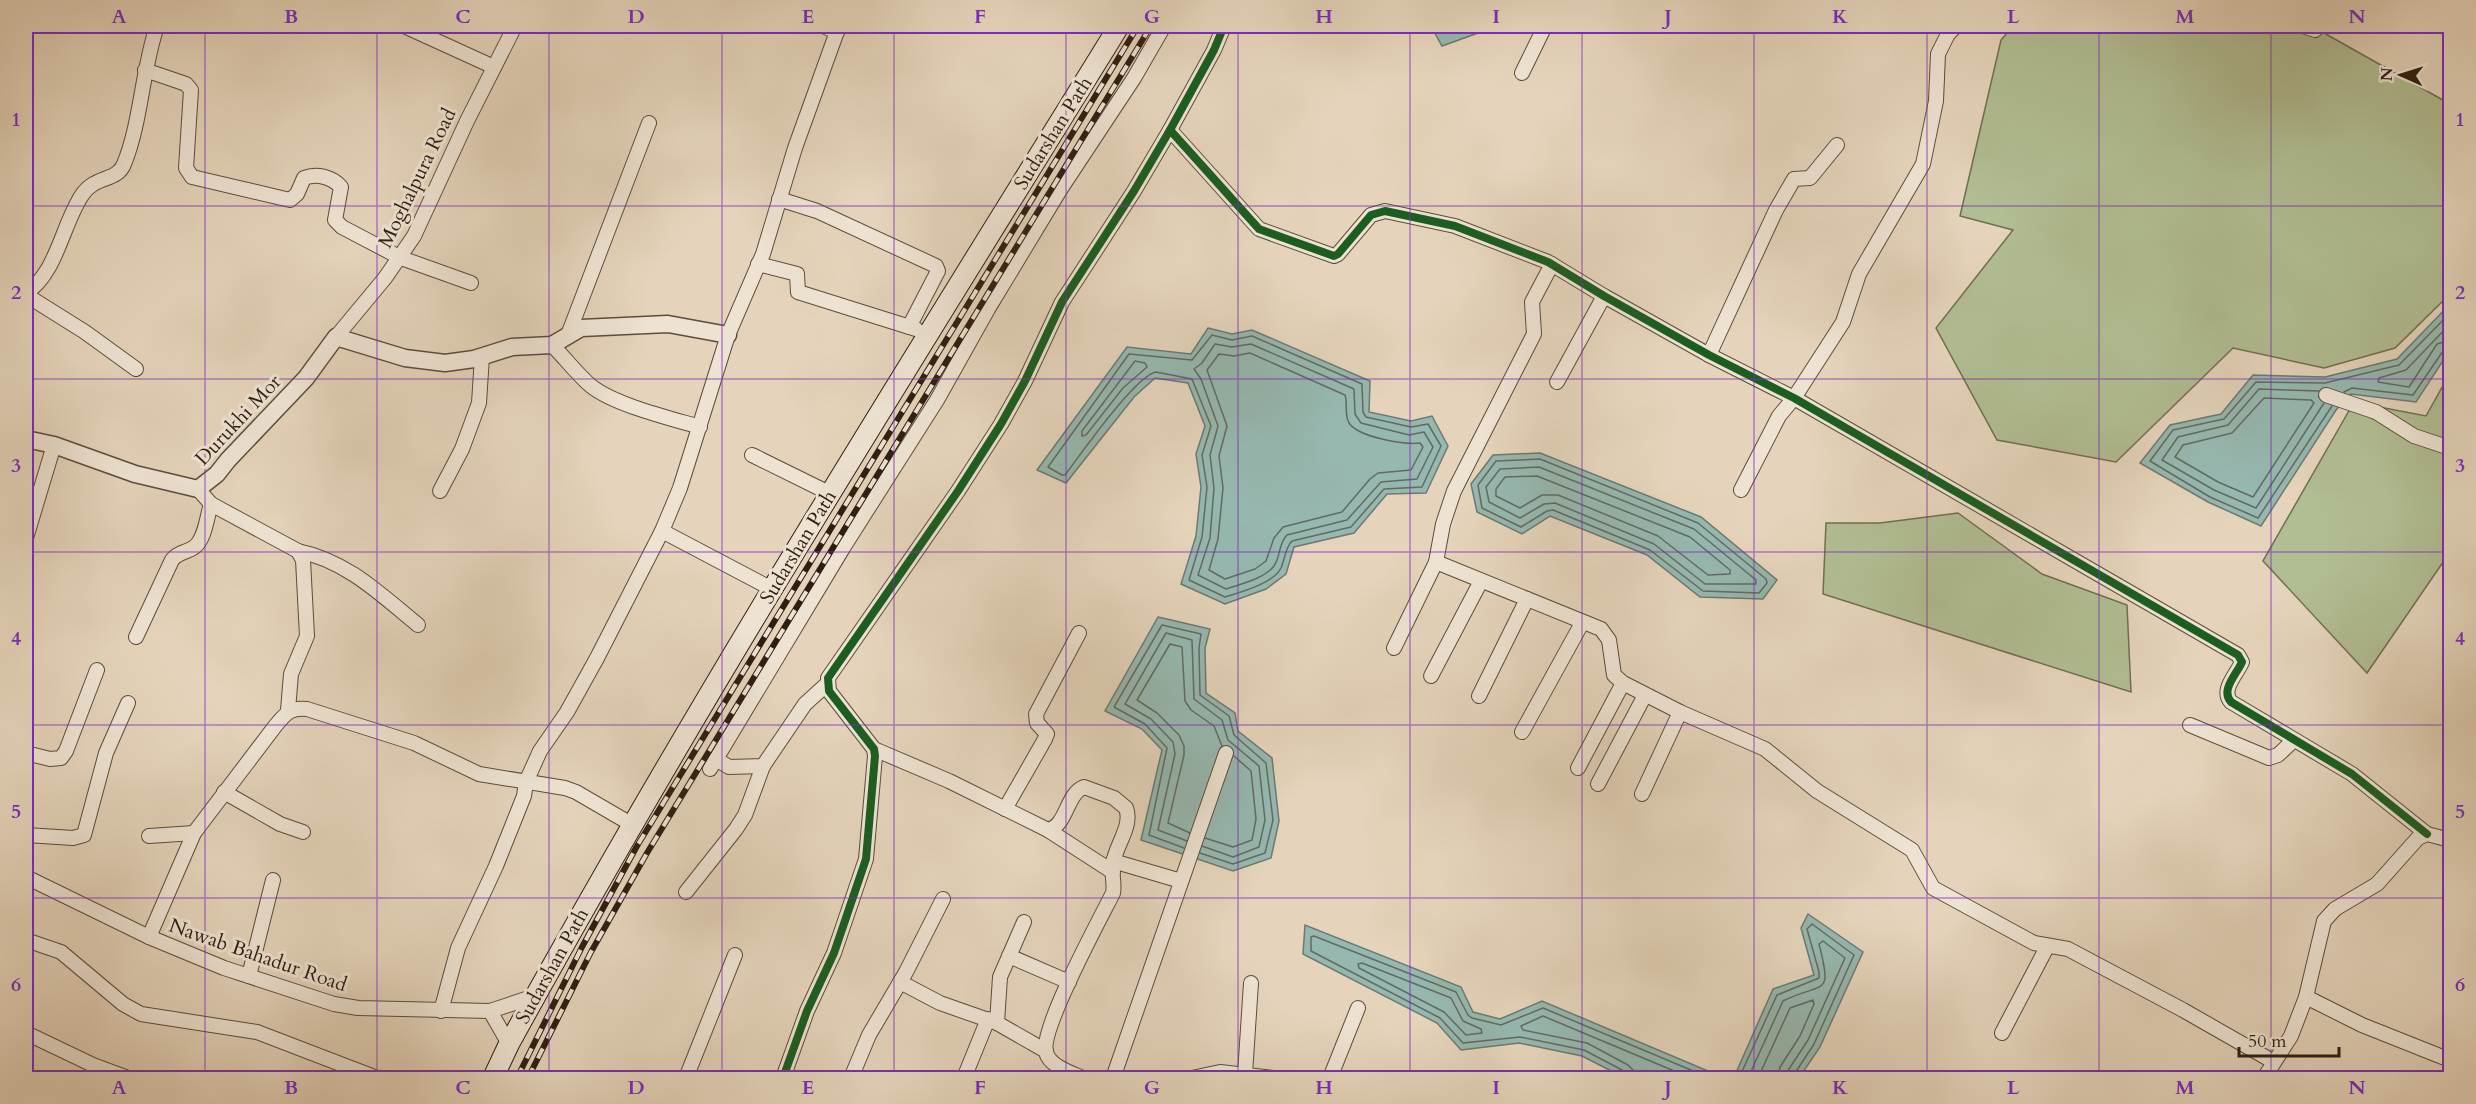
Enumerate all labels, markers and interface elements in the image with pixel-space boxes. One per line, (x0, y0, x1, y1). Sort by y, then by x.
text: A (111, 3, 127, 30)
text: B (284, 3, 298, 30)
text: C (455, 3, 471, 30)
text: D (627, 3, 645, 30)
text: E (802, 3, 814, 30)
text: F (974, 3, 986, 30)
text: G (1144, 3, 1160, 30)
text: H (1315, 3, 1333, 30)
text: I (1492, 3, 1500, 30)
text: J (1661, 3, 1672, 30)
text: K (1832, 3, 1849, 30)
text: L (2007, 3, 2020, 30)
text: M (2175, 3, 2195, 30)
text: N (2348, 3, 2366, 30)
north arrow (2371, 45, 2431, 105)
text: N (2376, 67, 2398, 82)
street label: Sudarshan Path (1008, 71, 1098, 195)
street label: Moghalpura Road (371, 103, 463, 252)
text: 1 (11, 106, 21, 133)
text: 1 (2455, 106, 2465, 133)
text: 2 (11, 279, 21, 306)
text: 2 (2455, 279, 2465, 306)
street label: Durukhi Mor (189, 368, 288, 471)
text: 3 (11, 452, 21, 479)
text: 3 (2455, 452, 2465, 479)
street label: Sudarshan Path (753, 485, 843, 609)
text: 4 (11, 625, 21, 652)
text: 4 (2455, 625, 2465, 652)
text: 5 (11, 798, 21, 825)
text: 5 (2455, 798, 2465, 825)
street label: Sudarshan Path (509, 903, 595, 1029)
street label: Nawab Bahadur Road (165, 912, 351, 998)
text: 6 (11, 971, 21, 998)
text: 6 (2455, 971, 2465, 998)
scale bar (2239, 1020, 2340, 1058)
text: 50 m (2248, 1029, 2287, 1054)
text: A (111, 1074, 127, 1101)
text: B (284, 1074, 298, 1101)
text: C (455, 1074, 471, 1101)
text: D (627, 1074, 645, 1101)
text: E (802, 1074, 814, 1101)
text: F (974, 1074, 986, 1101)
text: G (1144, 1074, 1160, 1101)
text: H (1315, 1074, 1333, 1101)
text: I (1492, 1074, 1500, 1101)
text: J (1661, 1074, 1672, 1101)
text: K (1832, 1074, 1849, 1101)
text: L (2007, 1074, 2020, 1101)
text: M (2175, 1074, 2195, 1101)
text: N (2348, 1074, 2366, 1101)

